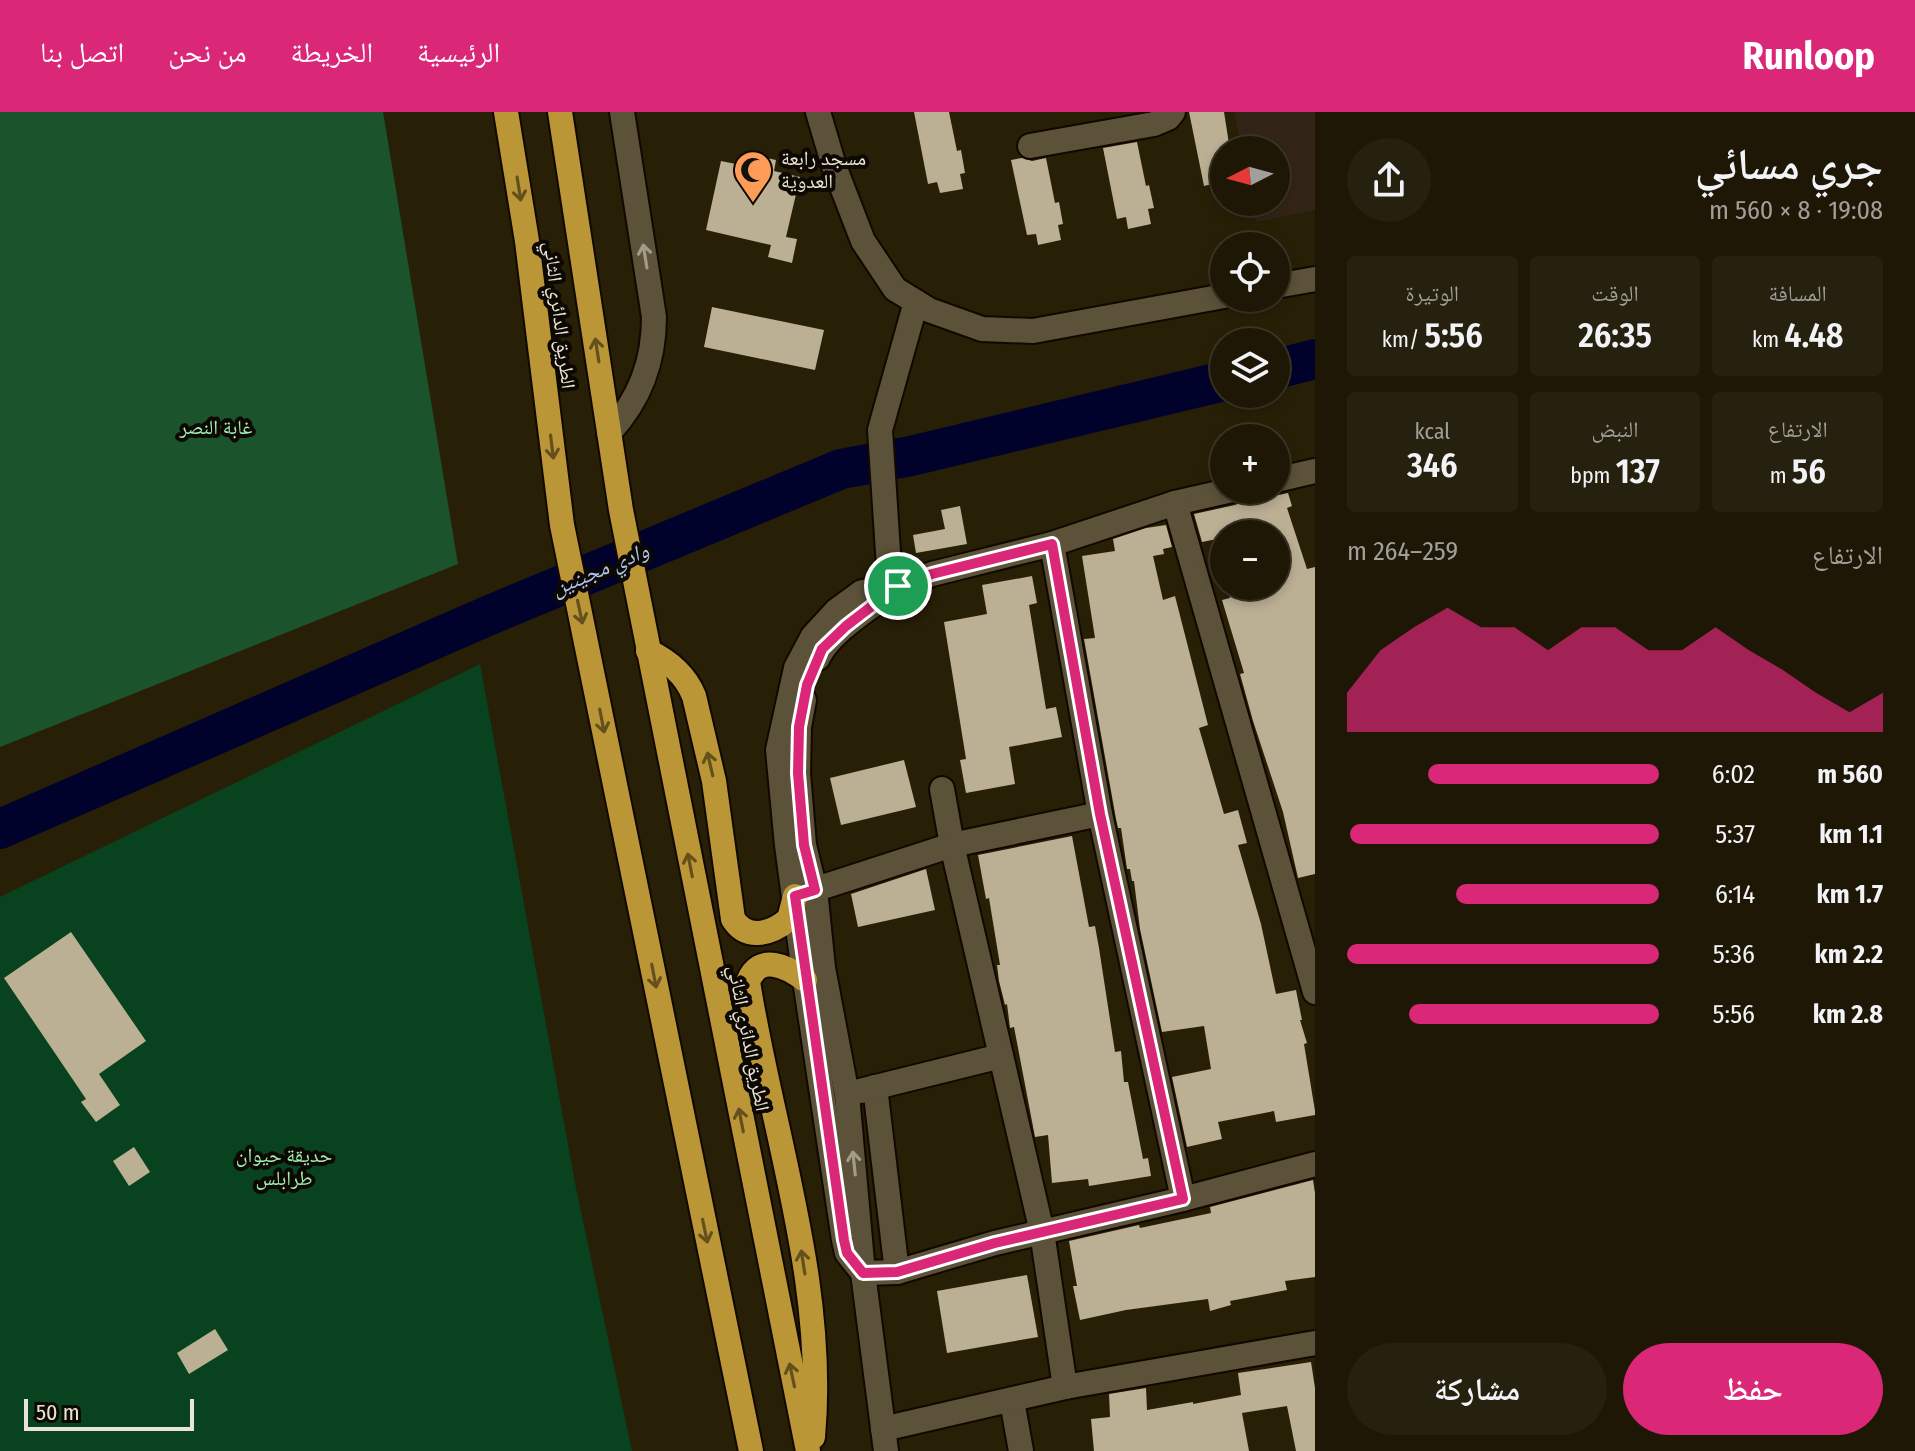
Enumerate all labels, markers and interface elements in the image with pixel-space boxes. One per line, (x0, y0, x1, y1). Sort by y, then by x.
text: Runloop (1743, 33, 1875, 79)
text: اتصل بنا (40, 36, 124, 69)
text: من نحن (168, 36, 247, 69)
text: الخريطة (291, 36, 373, 69)
text: الرئيسية (417, 36, 500, 69)
north arrow (1210, 136, 1290, 216)
map controls (1210, 136, 1290, 600)
button: share (1347, 138, 1431, 222)
text: جري مسائي (1695, 138, 1883, 191)
place label: مسجد رابعة العدوية (781, 146, 866, 193)
mosque icon: مسجد رابعة العدوية (732, 149, 774, 204)
one-way arrow (512, 176, 527, 201)
text: 19:08 · 8 × 560 m (1709, 195, 1883, 226)
button: locate (1210, 232, 1290, 312)
street label: الطريق الدائري الثاني (535, 240, 581, 391)
one-way arrow (636, 244, 651, 269)
text: الوتيرة (1406, 280, 1459, 307)
text: الوقت (1591, 280, 1639, 307)
text: المسافة (1769, 280, 1827, 307)
text: 5:56 (1424, 315, 1483, 356)
text: 26:35 (1578, 315, 1652, 356)
text: 4.48 (1784, 315, 1843, 356)
text: /km (1382, 326, 1424, 353)
text: km (1752, 326, 1784, 353)
button: layers (1210, 328, 1290, 408)
one-way arrow (588, 338, 603, 363)
park label: غابة النصر (179, 415, 252, 439)
text: النبض (1592, 416, 1638, 443)
text: الارتفاع (1768, 416, 1828, 443)
text: kcal (1415, 418, 1450, 445)
button: + (1210, 424, 1290, 504)
one-way arrow (545, 433, 560, 460)
text: 346 (1407, 445, 1458, 486)
text: 137 (1616, 451, 1660, 492)
text: 56 (1792, 451, 1826, 492)
text: bpm (1570, 462, 1616, 489)
text: m (1770, 462, 1792, 489)
button: − (1210, 520, 1290, 600)
water label: وادي مجينين (547, 536, 654, 605)
text: 259–264 m (1347, 536, 1458, 567)
text: الارتفاع (1812, 540, 1883, 571)
pin (864, 552, 932, 620)
icon: arrive (876, 564, 920, 608)
one-way arrow (573, 599, 588, 625)
one-way arrow (596, 708, 611, 733)
one-way arrow (702, 752, 717, 778)
text: 6:02 (1712, 759, 1755, 790)
text: 560 m (1817, 759, 1883, 790)
text: 5:37 (1715, 819, 1755, 850)
text: 1.1 km (1819, 819, 1883, 850)
one-way arrow (682, 852, 697, 878)
text: 6:14 (1715, 879, 1755, 910)
text: 1.7 km (1816, 879, 1883, 910)
text: 5:36 (1713, 939, 1755, 970)
text: 2.2 km (1814, 939, 1883, 970)
one-way arrow (647, 963, 662, 988)
street label: الطريق الدائري الثاني (719, 963, 775, 1114)
text: 5:56 (1713, 999, 1755, 1030)
text: 2.8 km (1813, 999, 1883, 1030)
one-way arrow (732, 1107, 747, 1133)
park label: حديقة حيوان طرابلس (236, 1143, 332, 1190)
one-way arrow (847, 1150, 862, 1176)
one-way arrow (699, 1218, 714, 1243)
one-way arrow (795, 1250, 810, 1275)
button: مشاركة (1347, 1343, 1607, 1435)
button: حفظ (1623, 1343, 1883, 1435)
one-way arrow (784, 1362, 799, 1388)
scale bar (24, 1395, 194, 1431)
text: 50 m (36, 1399, 80, 1426)

